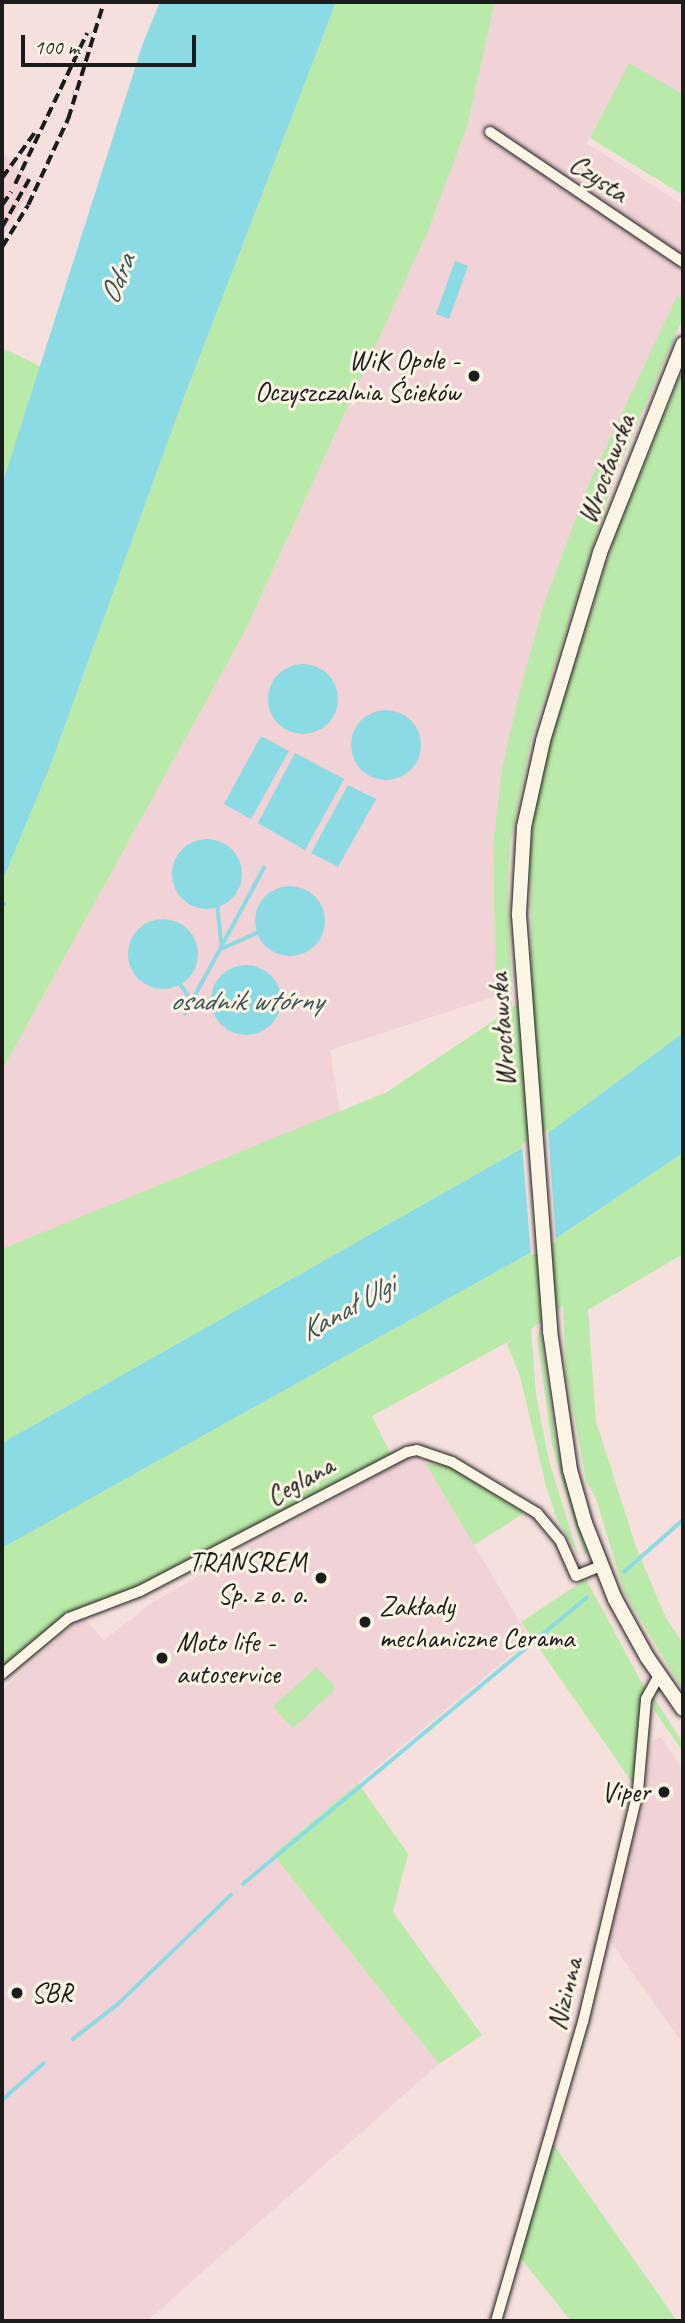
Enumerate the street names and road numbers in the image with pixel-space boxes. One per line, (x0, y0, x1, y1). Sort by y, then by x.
street label: Czysta (563, 146, 635, 210)
street label: Wrocławska (570, 410, 642, 528)
street label: Wrocławska (481, 972, 523, 1088)
street label: Ceglana (260, 1449, 340, 1513)
street label: Nizinna (540, 1954, 590, 2034)

